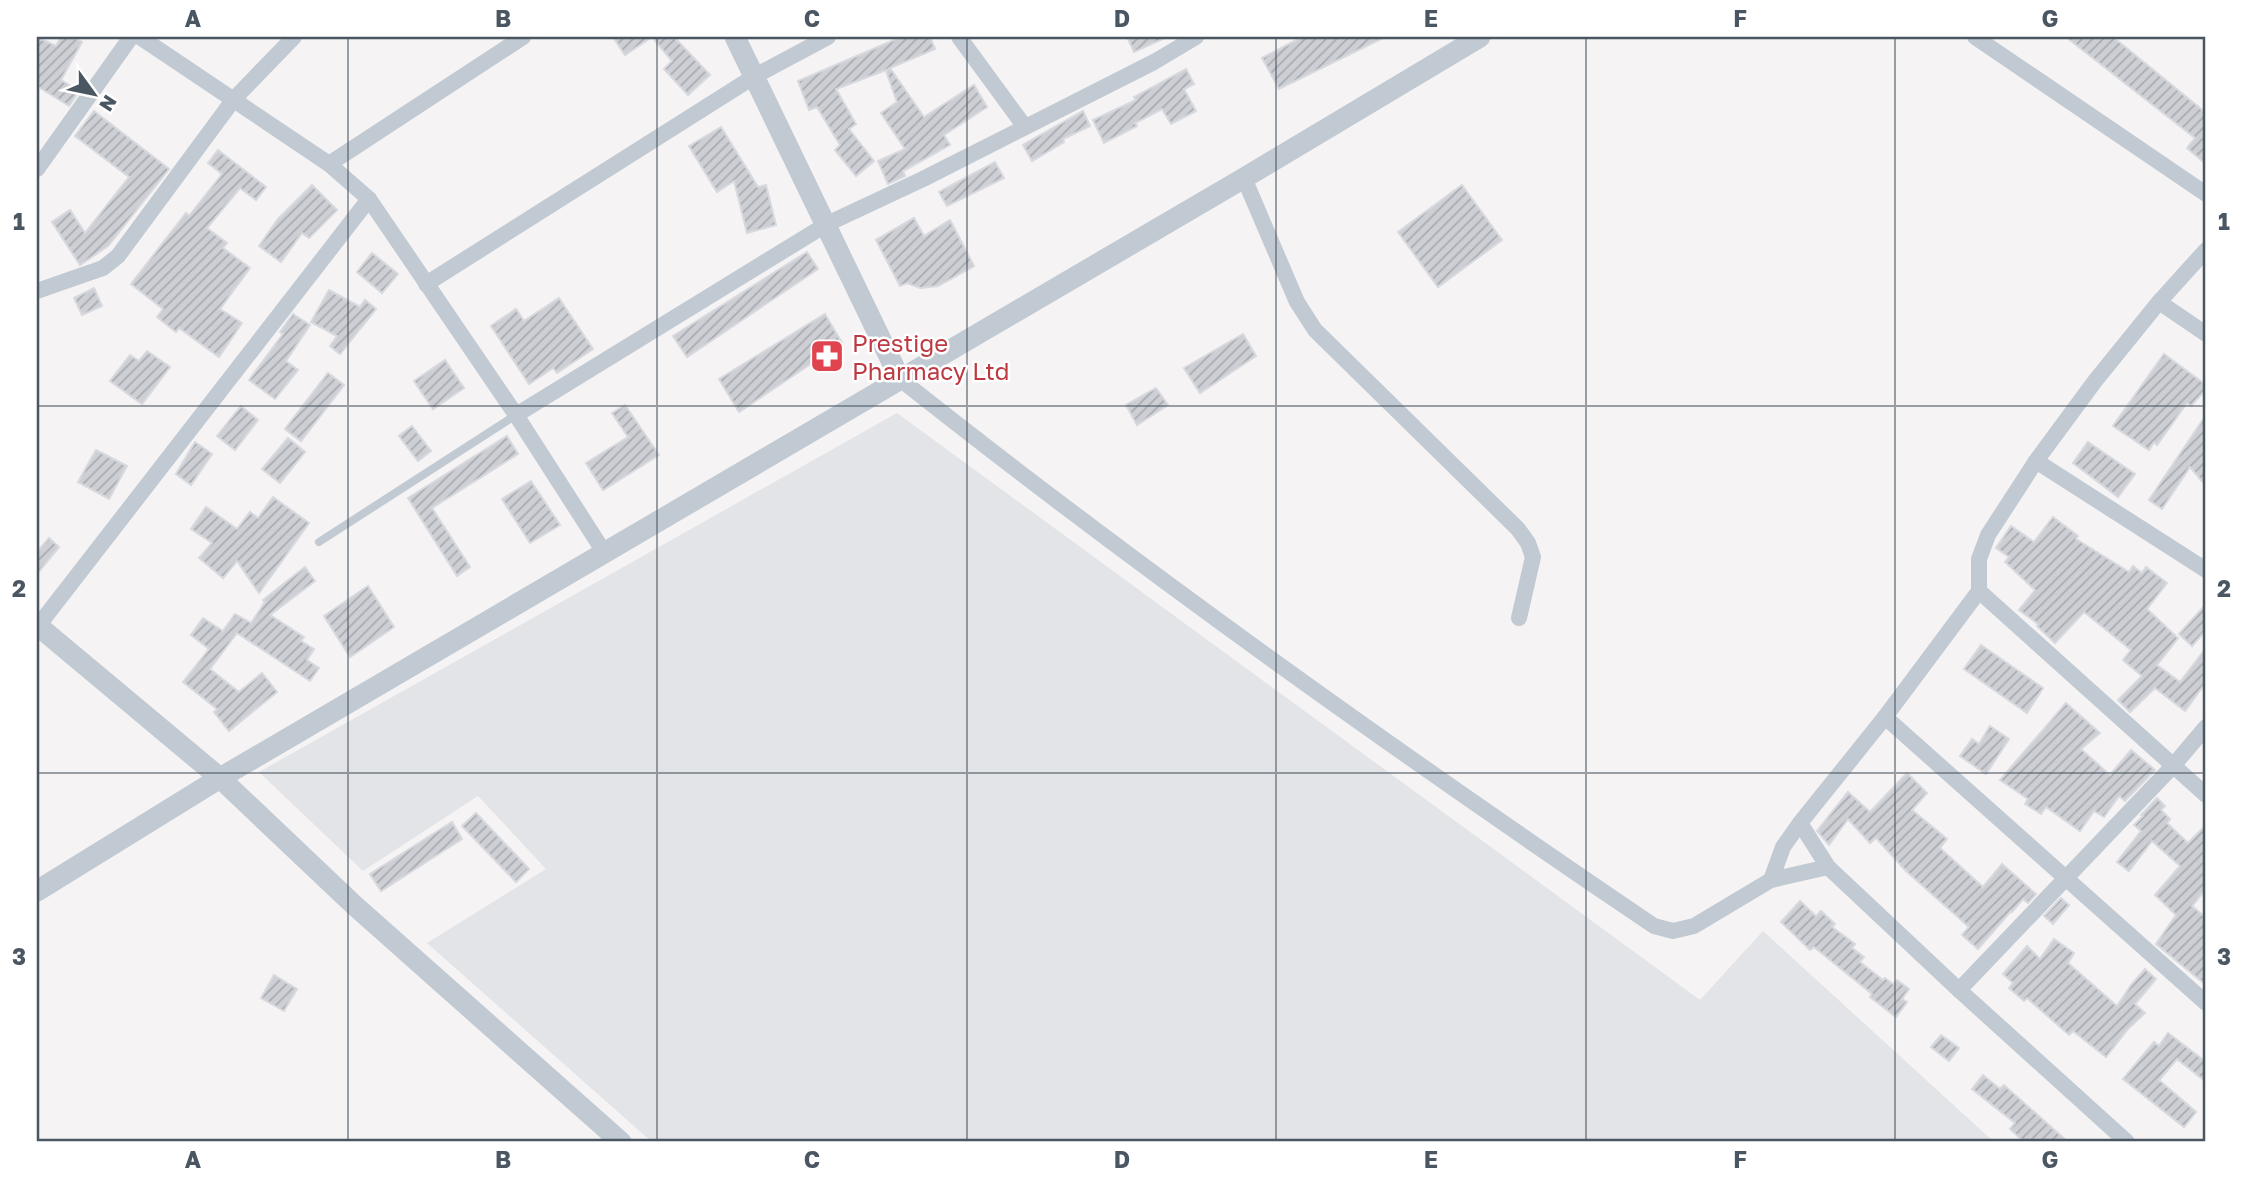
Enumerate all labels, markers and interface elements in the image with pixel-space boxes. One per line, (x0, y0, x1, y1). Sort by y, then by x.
text: A (185, 4, 202, 32)
text: B (495, 4, 511, 32)
text: C (804, 4, 820, 32)
text: D (1114, 4, 1130, 32)
text: E (1424, 4, 1438, 32)
text: F (1733, 4, 1747, 32)
text: G (2042, 4, 2058, 32)
north arrow (60, 60, 130, 130)
text: N (95, 91, 122, 116)
text: 1 (13, 207, 25, 235)
text: 1 (2218, 207, 2230, 235)
place label: Prestige Pharmacy Ltd (852, 328, 1010, 385)
pharmacy icon: Prestige Pharmacy Ltd (808, 337, 846, 375)
text: 2 (12, 574, 26, 602)
text: 2 (2217, 574, 2231, 602)
text: 3 (12, 942, 26, 970)
text: 3 (2217, 942, 2231, 970)
text: A (185, 1145, 202, 1173)
text: B (495, 1145, 511, 1173)
text: C (804, 1145, 820, 1173)
text: D (1114, 1145, 1130, 1173)
text: E (1424, 1145, 1438, 1173)
text: F (1733, 1145, 1747, 1173)
text: G (2042, 1145, 2058, 1173)

